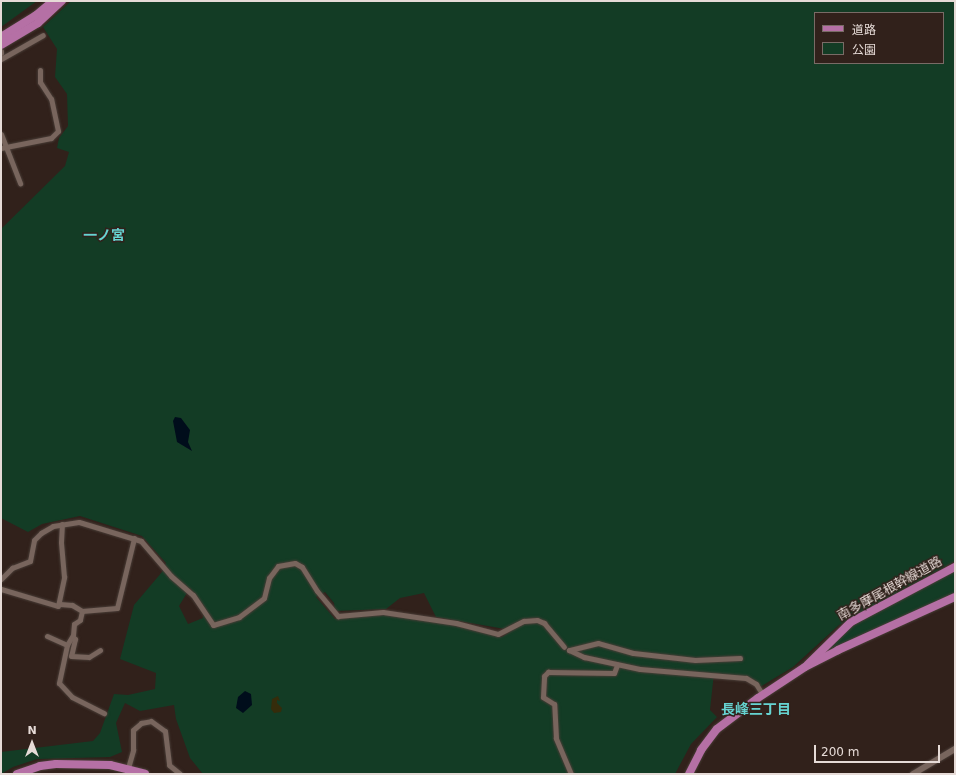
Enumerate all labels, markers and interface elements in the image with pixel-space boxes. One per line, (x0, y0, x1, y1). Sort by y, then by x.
legend (814, 12, 944, 64)
text: 道路 (852, 23, 876, 37)
text: 公園 (852, 43, 876, 57)
district label: 一ノ宮 (83, 227, 125, 243)
street label: 南多摩尾根幹線道路 (835, 554, 945, 624)
district label: 長峰三丁目 (721, 701, 791, 717)
north arrow (12, 723, 52, 763)
text: N (27, 724, 37, 737)
scale bar (816, 737, 942, 763)
text: 200 m (821, 745, 859, 759)

